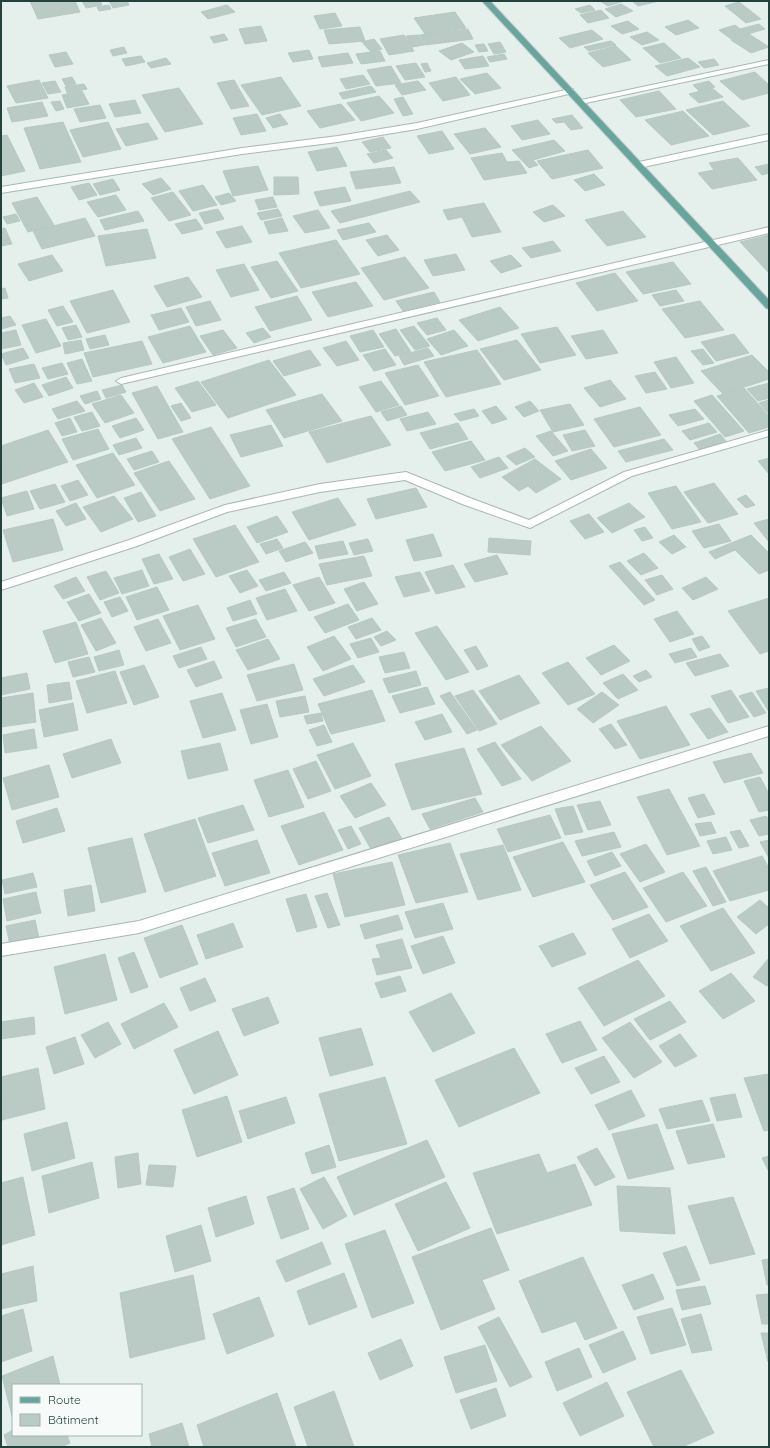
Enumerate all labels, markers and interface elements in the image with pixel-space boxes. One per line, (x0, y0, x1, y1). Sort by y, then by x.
legend (12, 1384, 142, 1436)
text: Route (48, 1392, 81, 1407)
text: Bâtiment (48, 1412, 98, 1427)

